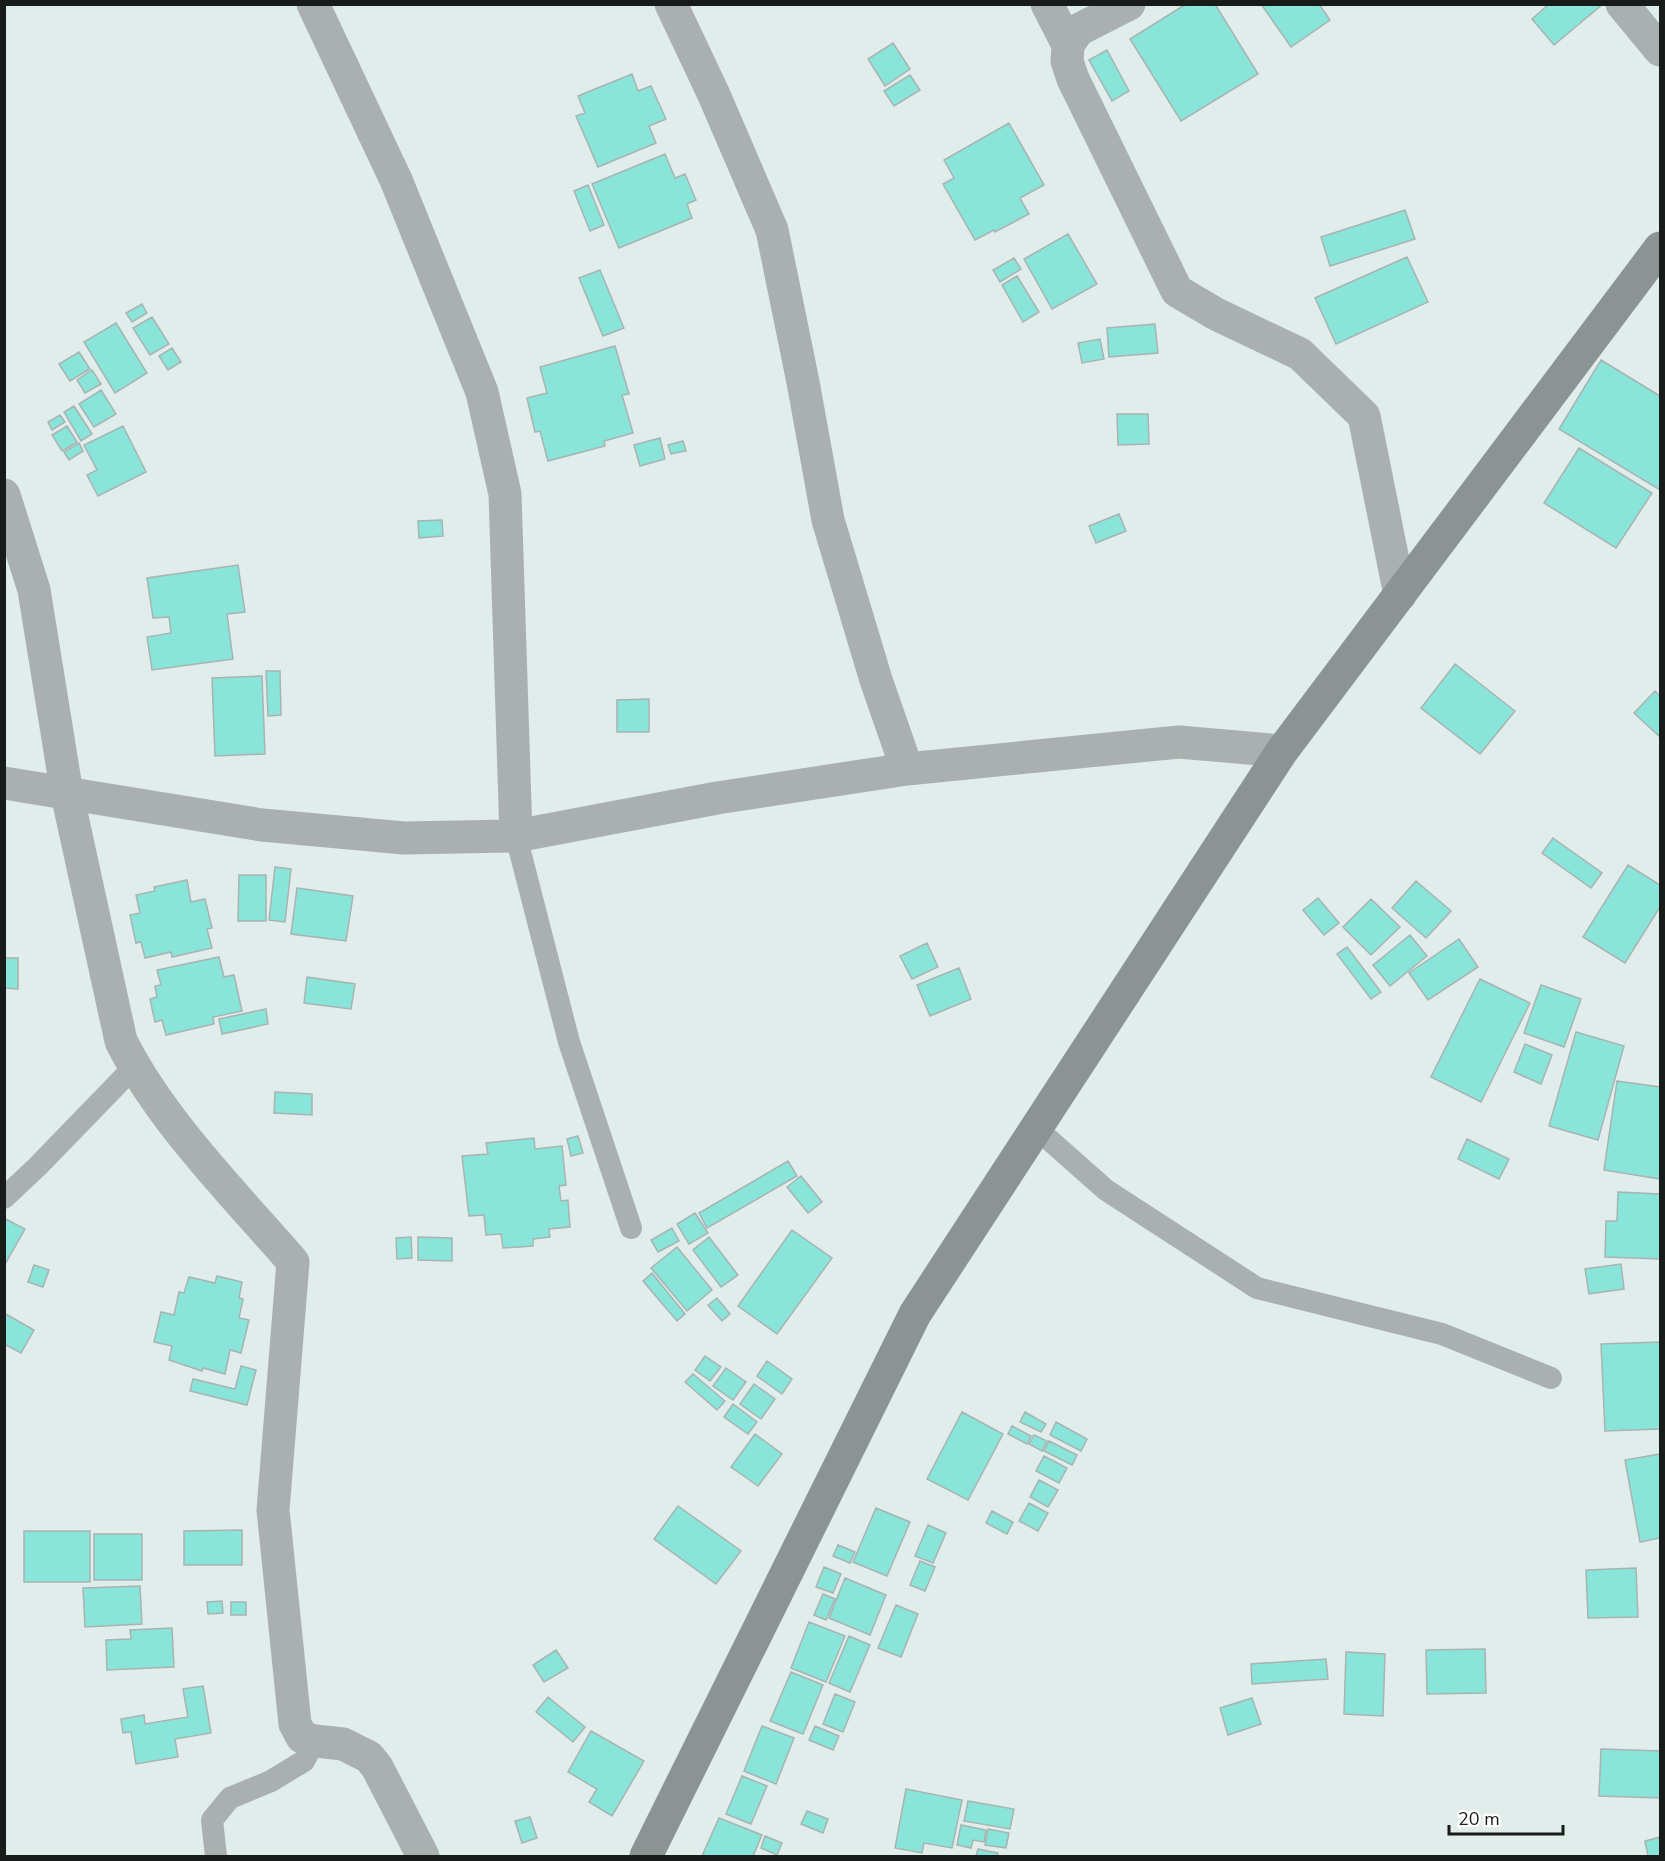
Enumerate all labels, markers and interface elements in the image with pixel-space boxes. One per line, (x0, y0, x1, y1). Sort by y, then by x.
scale bar (1449, 1798, 1563, 1836)
text: 20 m (1458, 1807, 1500, 1831)

